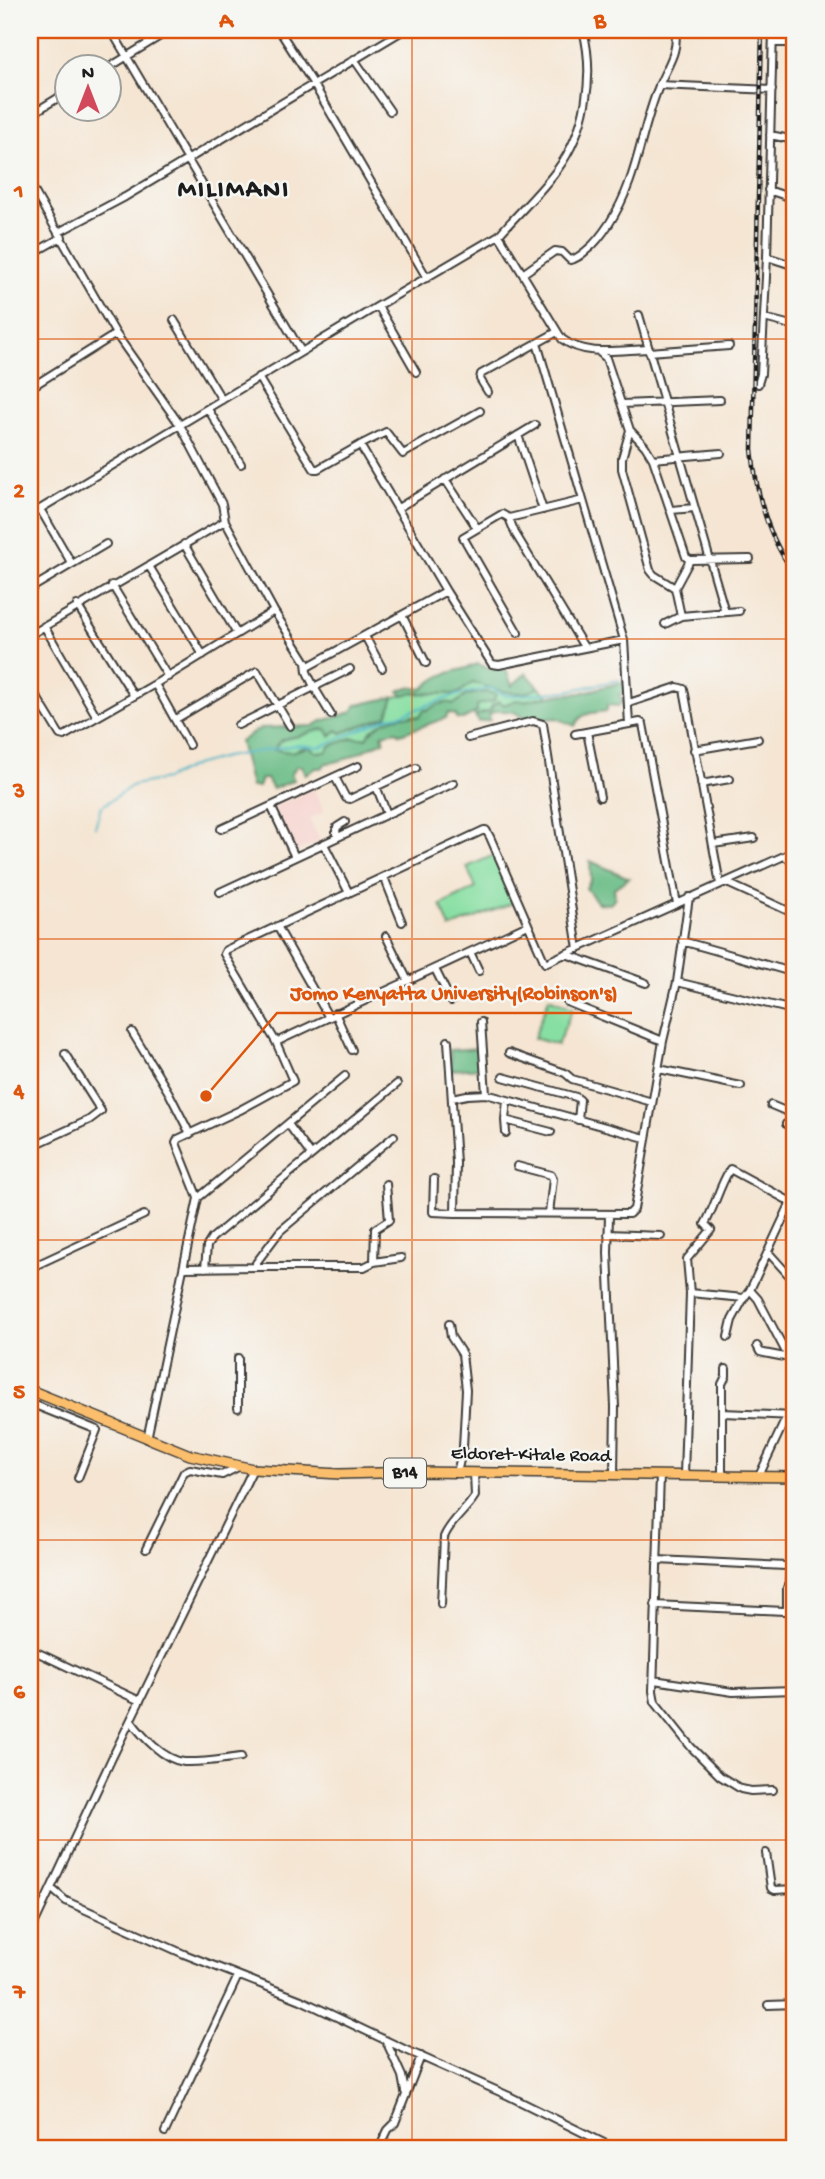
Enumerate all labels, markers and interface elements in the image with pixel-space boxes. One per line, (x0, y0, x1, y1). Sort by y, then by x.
text: A (218, 9, 234, 36)
text: B (593, 9, 607, 36)
north arrow (52, 52, 122, 122)
text: N (82, 63, 94, 86)
district label: MILIMANI (178, 176, 290, 207)
text: 1 (13, 179, 24, 206)
text: 2 (13, 479, 25, 506)
text: 3 (12, 779, 25, 806)
callout: Jomo Kenyatta University(Robinson's) (277, 971, 632, 1013)
text: Jomo Kenyatta University(Robinson's) (289, 983, 618, 1008)
text: 4 (13, 1079, 25, 1106)
text: 5 (13, 1380, 25, 1407)
street label: Eldoret-Kitale Road (451, 1443, 613, 1469)
road number: B14 (384, 1458, 426, 1488)
text: 6 (13, 1680, 26, 1707)
text: 7 (12, 1980, 26, 2007)

